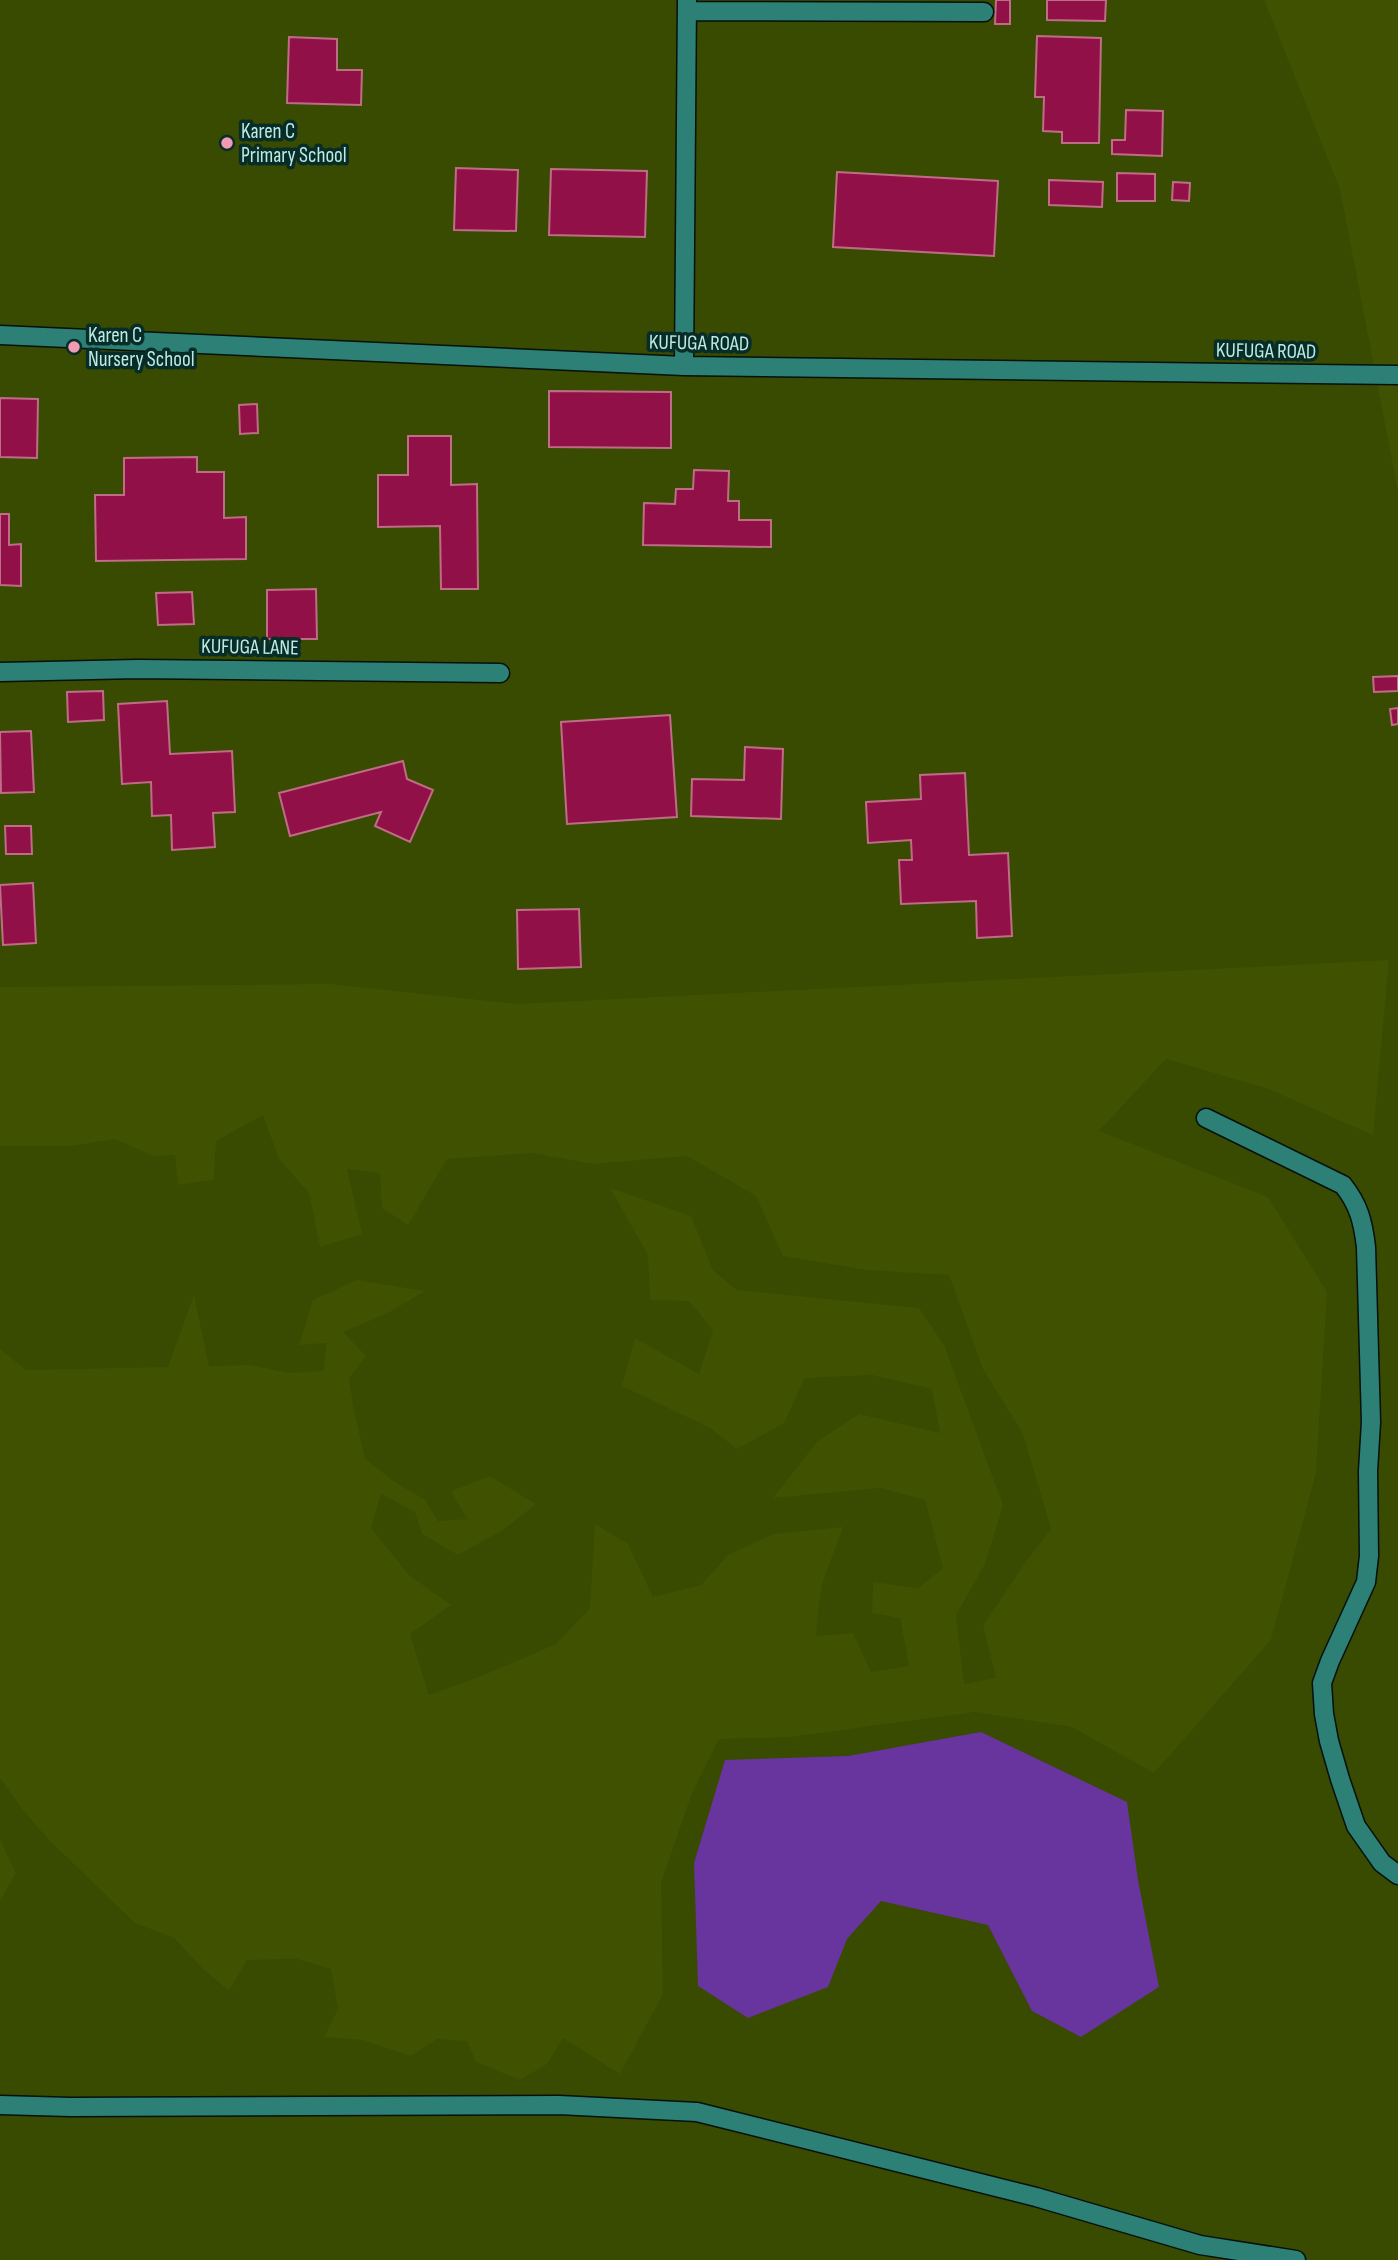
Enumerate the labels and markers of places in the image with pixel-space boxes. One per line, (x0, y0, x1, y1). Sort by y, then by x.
place label: Karen C Primary School (241, 119, 347, 168)
marker: Karen C Primary School (219, 135, 235, 151)
place label: Karen C Nursery School (88, 323, 195, 372)
marker: Karen C Nursery School (66, 339, 82, 355)

